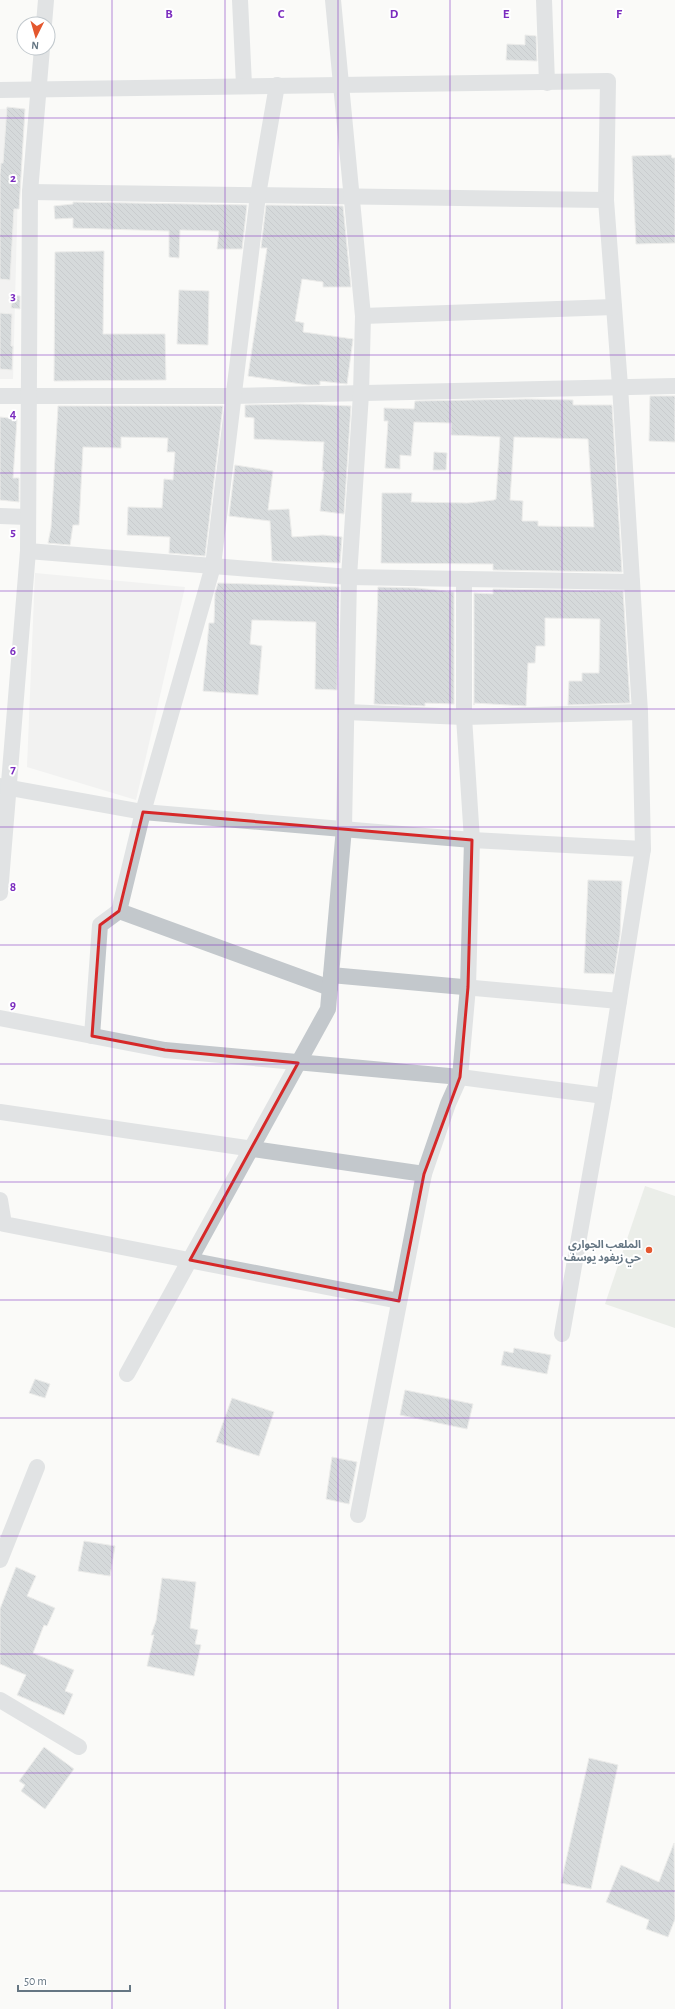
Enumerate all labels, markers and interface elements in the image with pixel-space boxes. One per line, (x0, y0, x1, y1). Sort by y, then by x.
text: B (165, 8, 173, 21)
text: C (278, 8, 285, 21)
text: D (390, 8, 399, 21)
text: E (503, 8, 510, 21)
text: F (616, 8, 623, 21)
north arrow (16, 16, 56, 56)
text: N (31, 40, 39, 51)
text: 2 (10, 172, 16, 185)
text: 3 (10, 290, 16, 303)
text: 4 (10, 408, 17, 421)
text: 5 (10, 526, 16, 539)
text: 6 (10, 645, 16, 658)
text: 7 (10, 763, 16, 776)
text: 8 (10, 881, 16, 894)
text: 9 (10, 999, 16, 1012)
place label: الملعب الجواري حي زيغود يوسف (564, 1239, 641, 1267)
marker: الملعب الجواري حي زيغود يوسف (644, 1245, 654, 1255)
scale bar (18, 1967, 130, 1993)
text: 50 m (24, 1975, 47, 1987)

